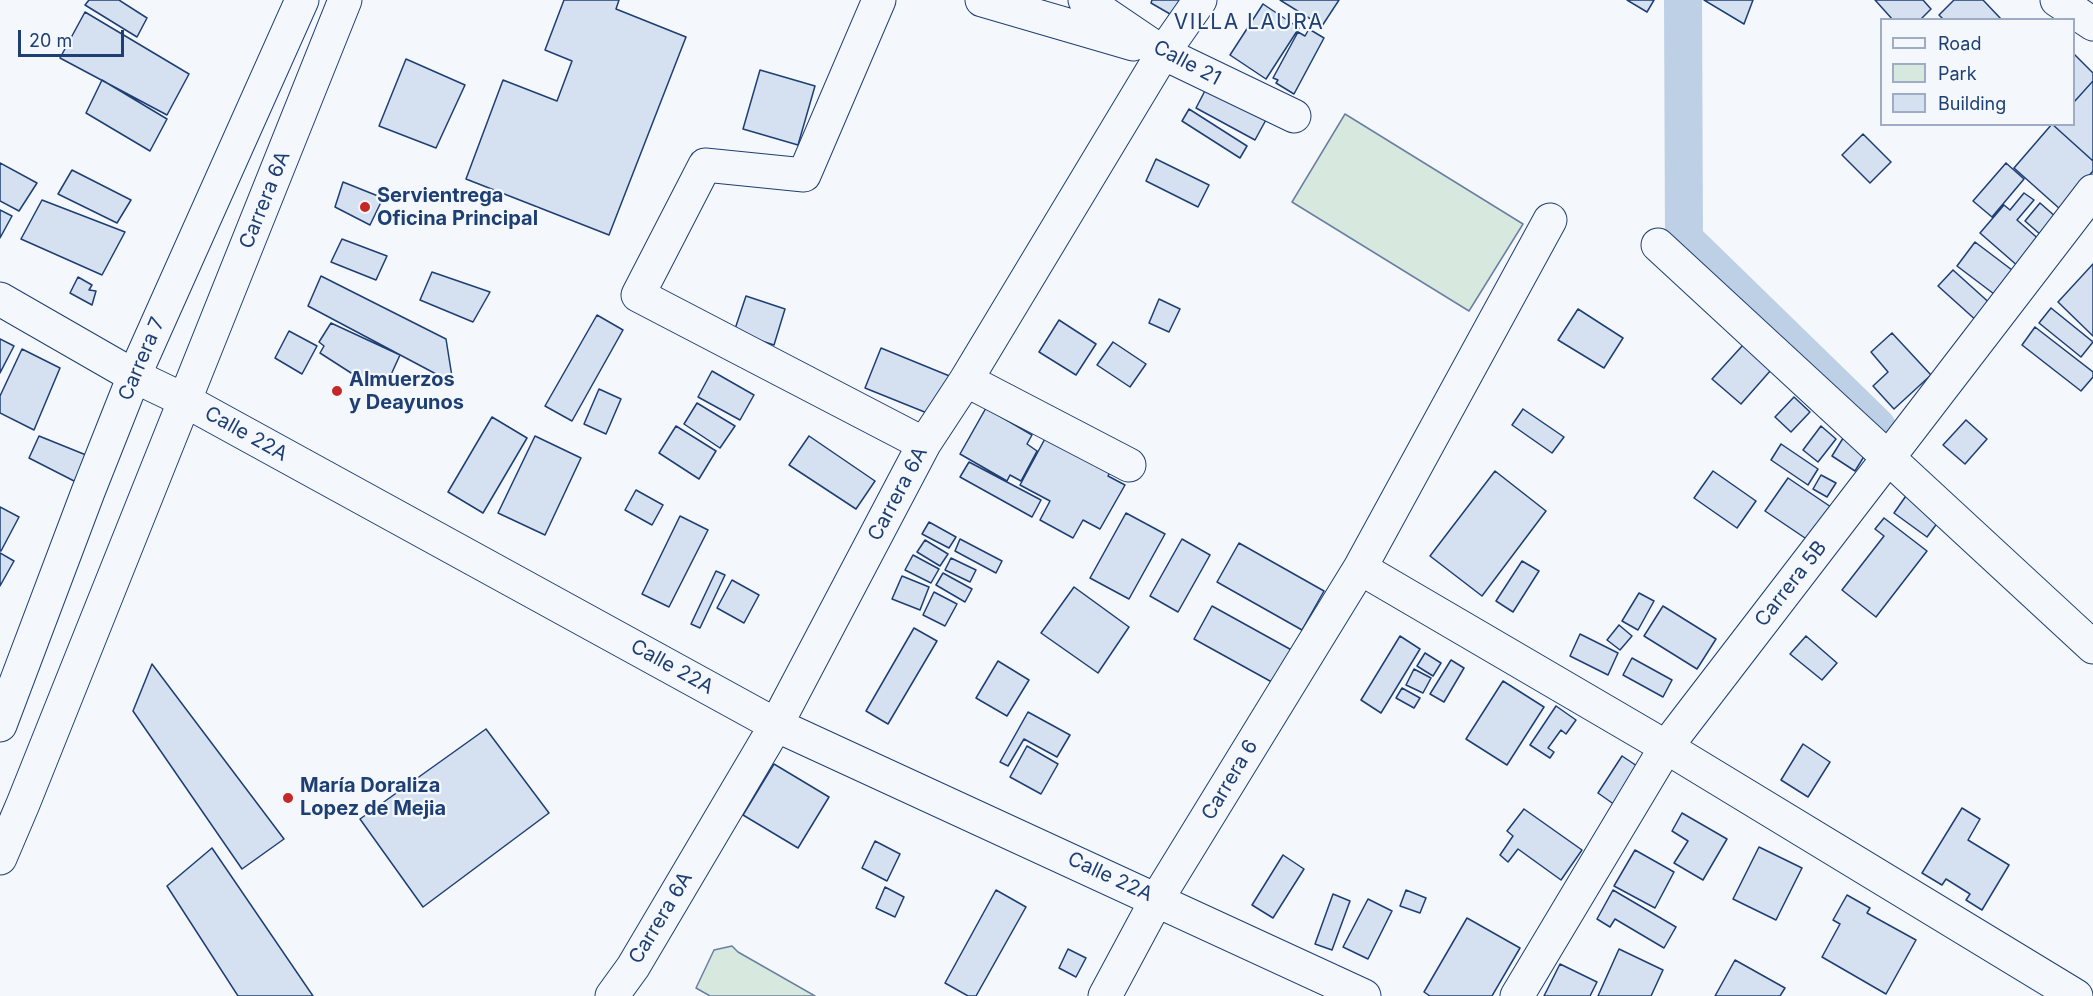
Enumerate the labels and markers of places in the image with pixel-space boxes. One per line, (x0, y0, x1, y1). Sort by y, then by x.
place label: Servientrega Oficina Principal (377, 184, 538, 231)
marker: Servientrega Oficina Principal (358, 200, 372, 214)
place label: Almuerzos y Deayunos (349, 368, 464, 415)
marker: Almuerzos y Deayunos (330, 384, 344, 398)
place label: María Doraliza Lopez de Mejia (300, 774, 446, 821)
marker: María Doraliza Lopez de Mejia (281, 791, 295, 805)

